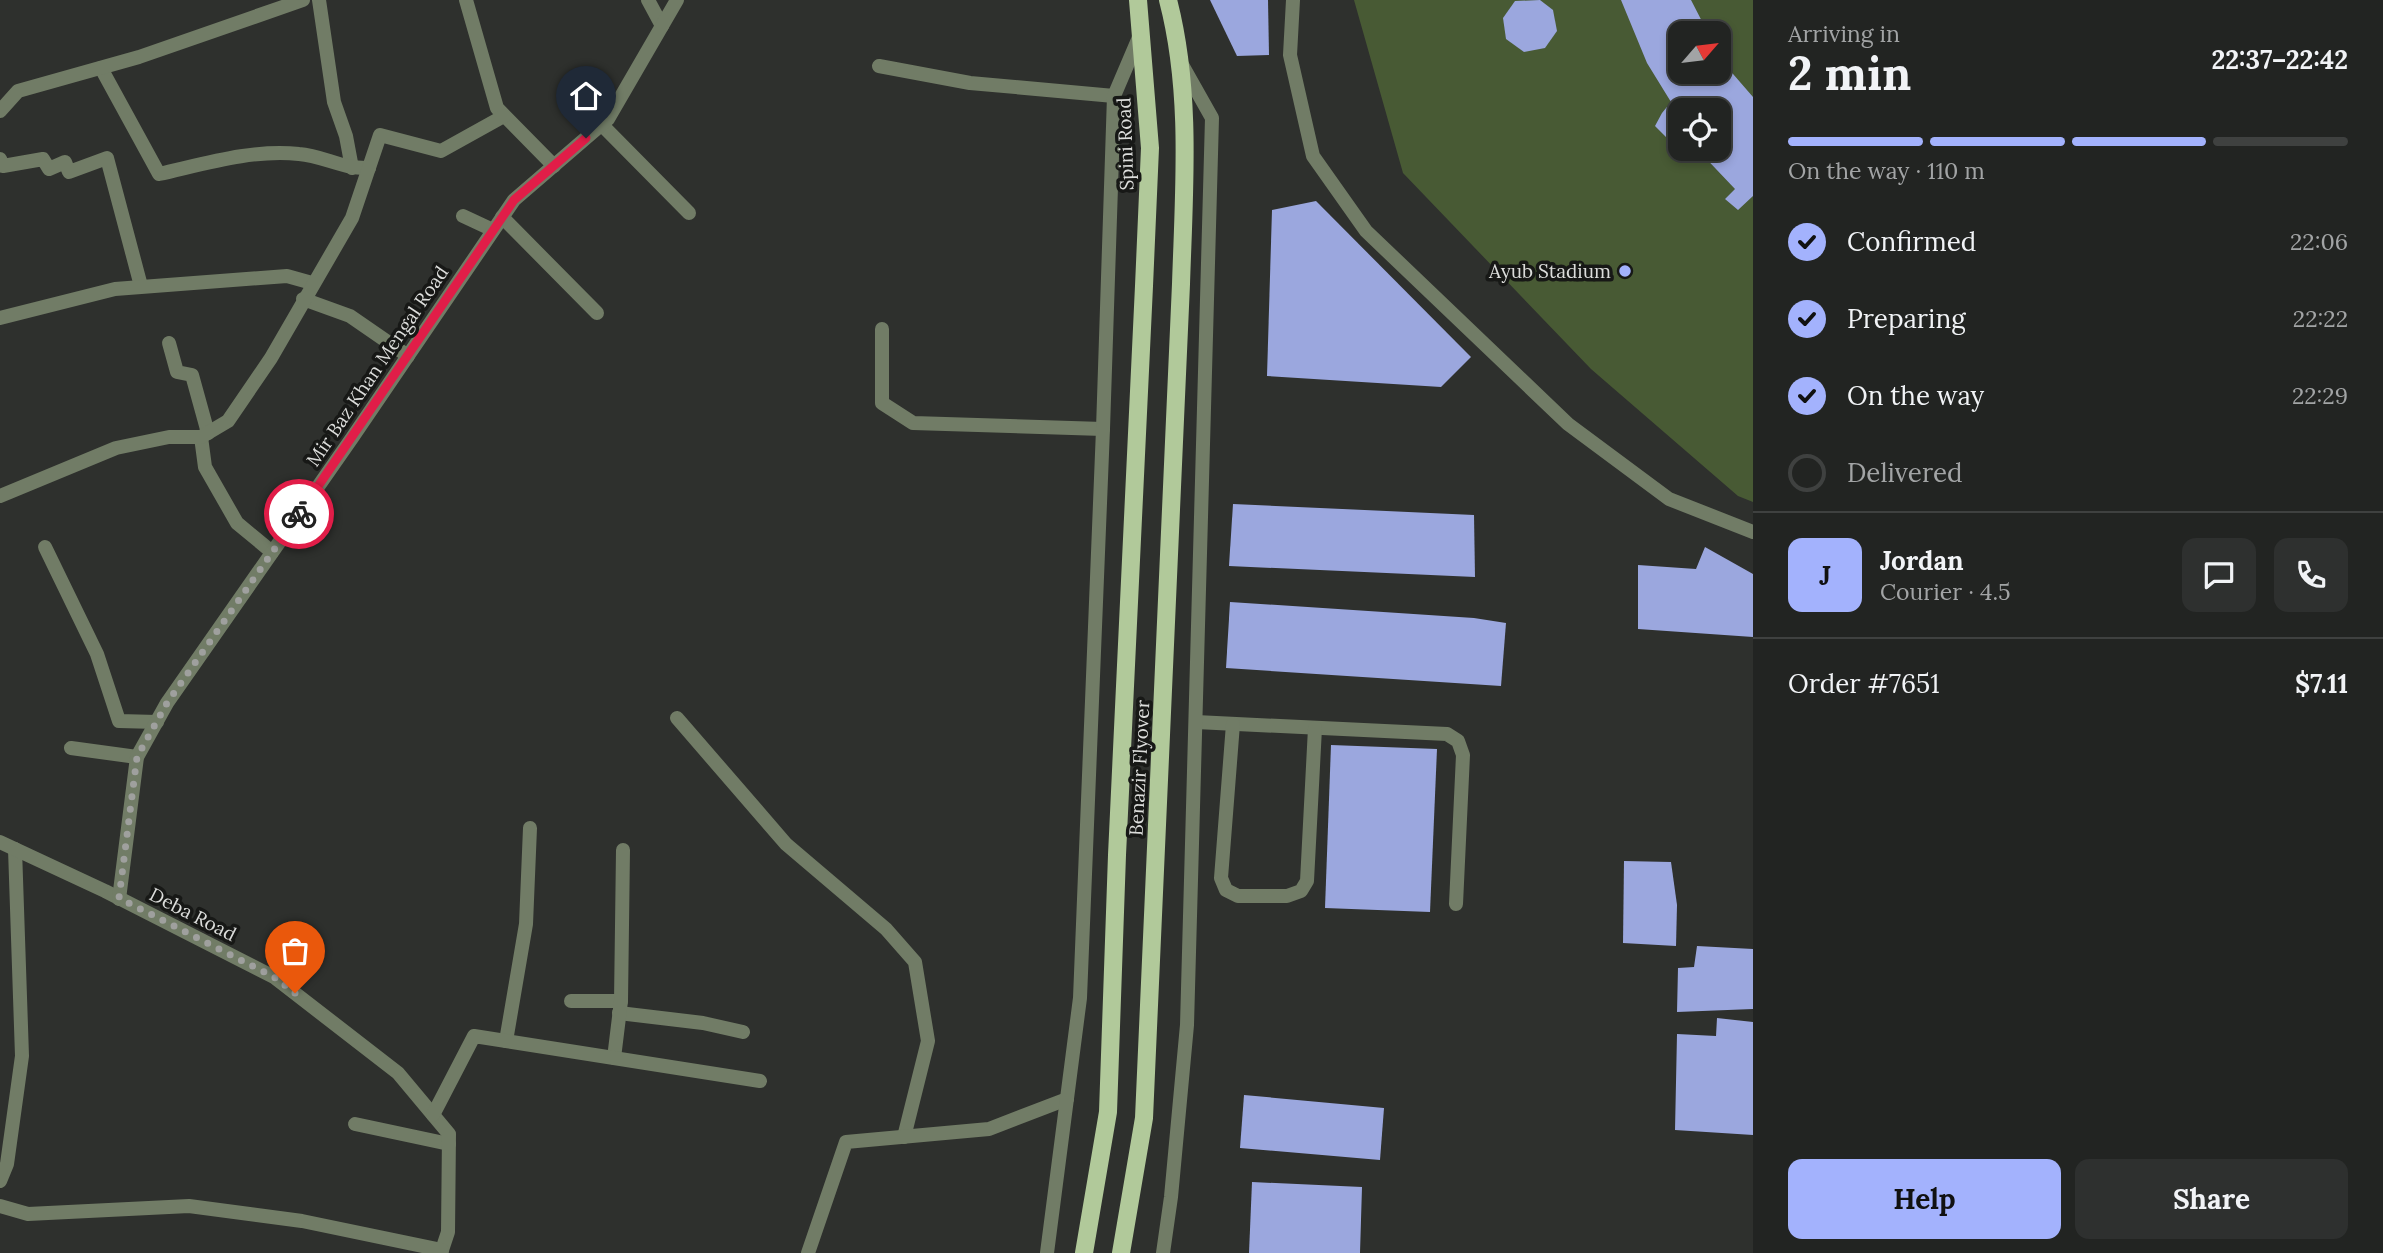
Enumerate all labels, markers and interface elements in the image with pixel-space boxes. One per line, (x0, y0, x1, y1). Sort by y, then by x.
text: Arriving in (1788, 19, 1900, 48)
north arrow (1668, 21, 1731, 84)
map controls (1668, 21, 1731, 161)
text: 22:37–22:42 (2211, 43, 2348, 76)
text: 2 min (1788, 44, 1911, 103)
pin (556, 66, 616, 138)
icon: home (567, 77, 605, 115)
street label: Spini Road (1111, 97, 1139, 191)
button: locate (1668, 98, 1731, 161)
text: On the way · 110 m (1788, 156, 1985, 185)
icon: check (1788, 223, 1826, 261)
text: Confirmed (1847, 225, 1976, 258)
text: 22:06 (2290, 227, 2348, 256)
place label: Ayub Stadium (1488, 259, 1611, 283)
street label: Mir Baz Khan Mengal Road (301, 261, 453, 471)
marker: Ayub Stadium (1617, 263, 1633, 279)
icon: check (1788, 300, 1826, 338)
text: Preparing (1847, 302, 1966, 335)
text: 22:22 (2293, 304, 2348, 333)
icon: check (1788, 377, 1826, 415)
text: On the way (1847, 379, 1984, 412)
text: 22:29 (2292, 381, 2348, 410)
text: Delivered (1847, 456, 1963, 489)
courier (264, 479, 334, 549)
icon: bike (280, 495, 318, 533)
button: chat (2182, 538, 2256, 612)
button: phone (2274, 538, 2348, 612)
text: Jordan (1880, 544, 1964, 577)
text: J (1819, 559, 1831, 592)
text: Courier · 4.5 (1880, 577, 2011, 606)
text: Order #7651 (1788, 667, 1940, 700)
text: $7.11 (2295, 667, 2348, 700)
street label: Benazir Flyover (1123, 699, 1155, 837)
street label: Deba Road (145, 882, 241, 946)
pin (265, 921, 325, 993)
icon: bag (276, 932, 314, 970)
button: Help (1788, 1159, 2061, 1239)
button: Share (2075, 1159, 2348, 1239)

